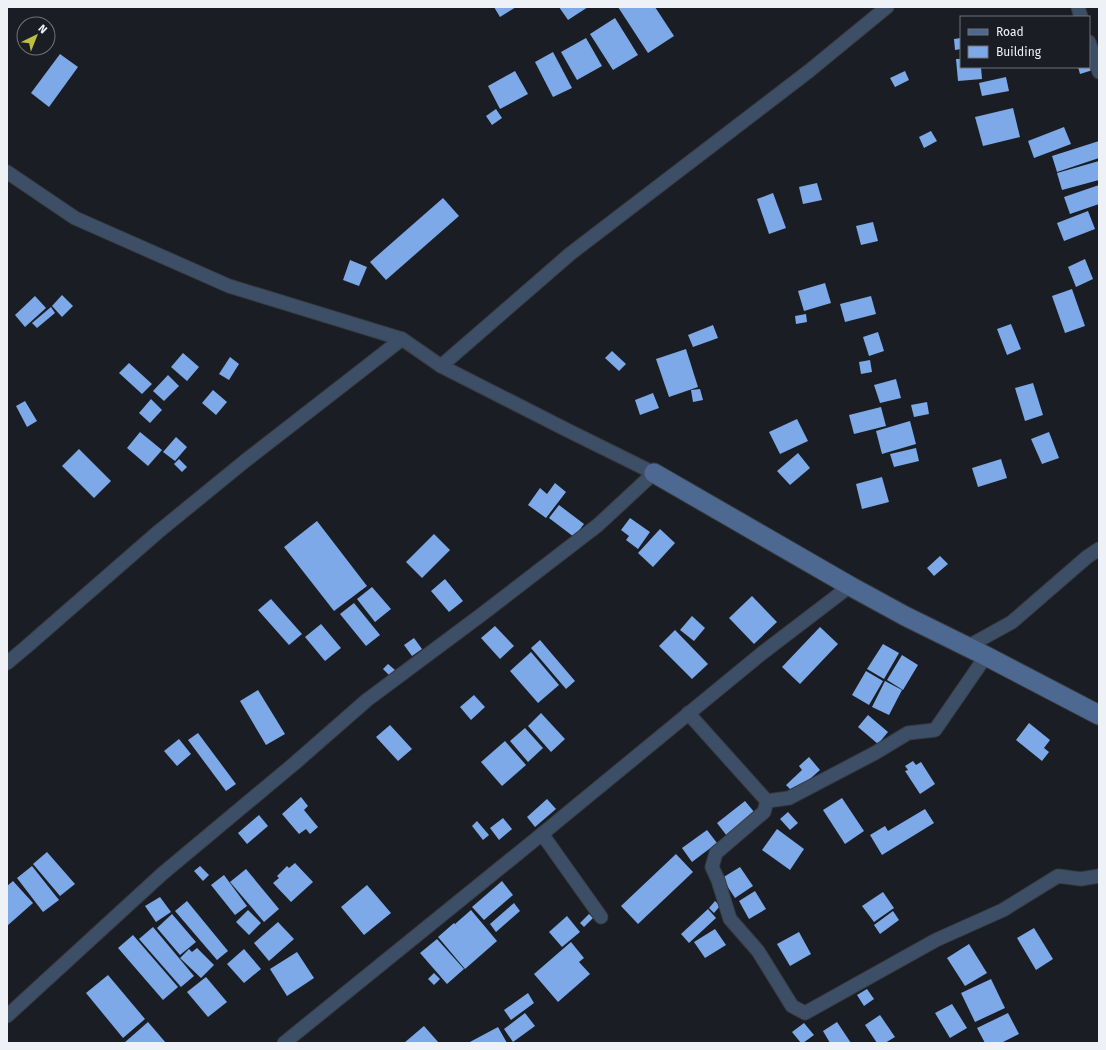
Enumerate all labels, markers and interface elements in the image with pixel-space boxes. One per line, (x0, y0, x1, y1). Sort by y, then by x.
north arrow (16, 16, 56, 56)
legend (960, 16, 1090, 68)
text: N (35, 22, 50, 36)
text: Road (996, 25, 1024, 39)
text: Building (996, 45, 1042, 59)

